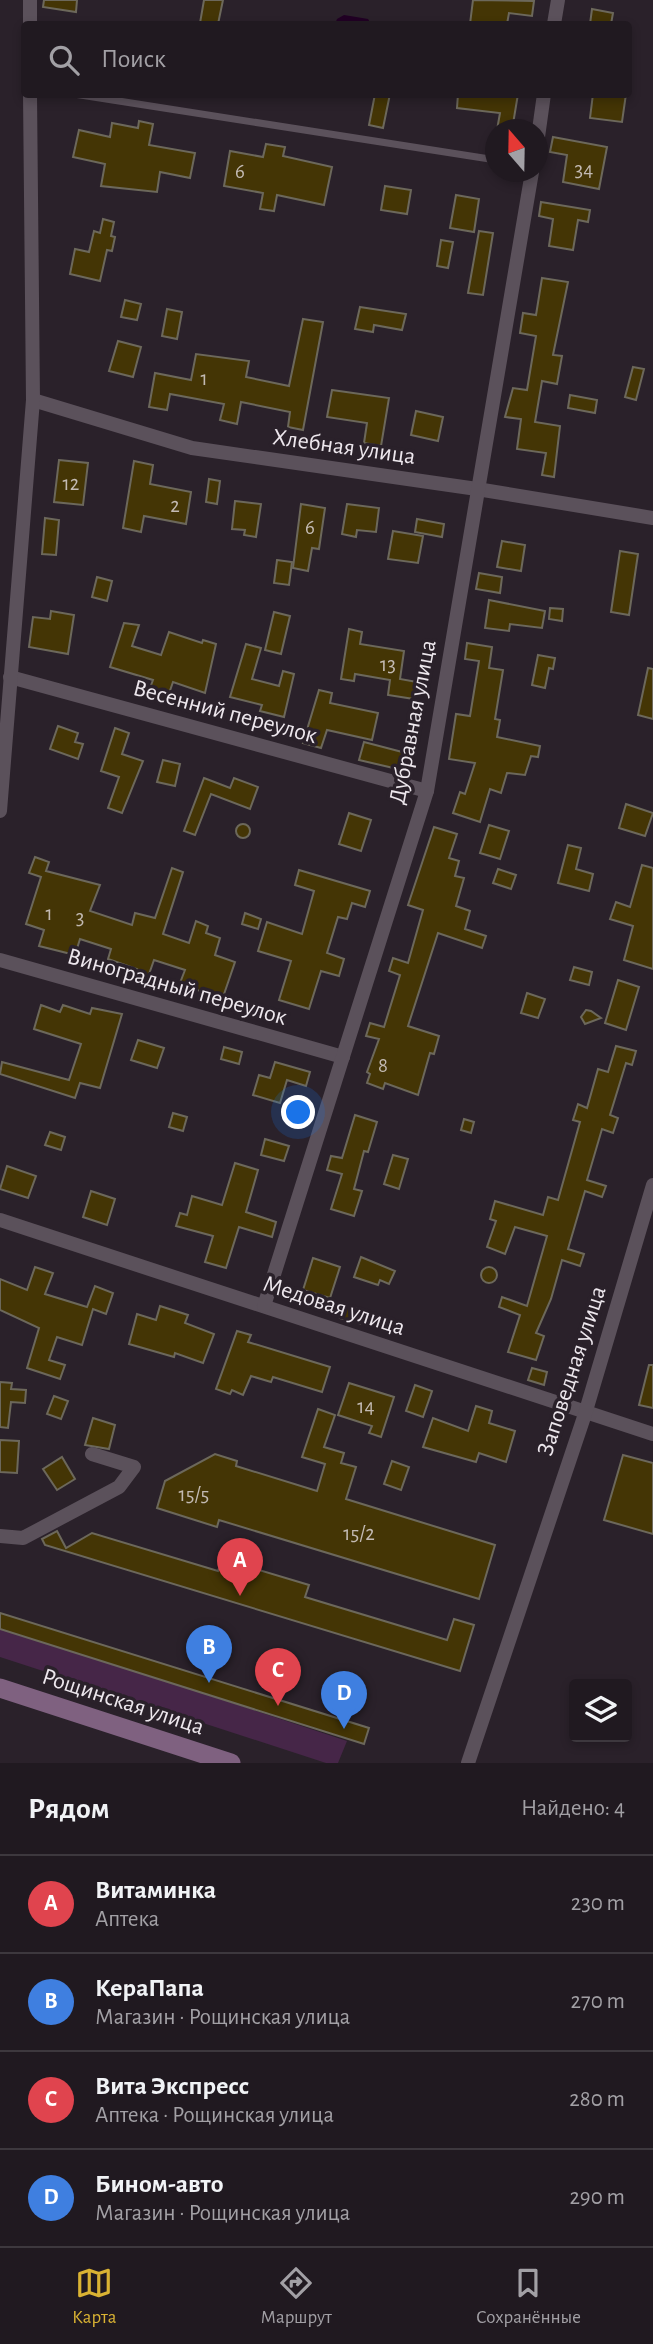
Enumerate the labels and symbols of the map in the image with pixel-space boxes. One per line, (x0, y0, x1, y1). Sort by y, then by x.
north arrow (485, 119, 548, 182)
house number: 34 (575, 159, 593, 180)
house number: 6 (235, 161, 245, 182)
house number: 1 (200, 368, 208, 389)
street label: Хлебная улица (271, 425, 417, 469)
house number: 12 (63, 473, 79, 494)
house number: 2 (170, 495, 180, 516)
house number: 6 (305, 517, 315, 538)
street label: Дубравная улица (385, 638, 441, 806)
house number: 13 (380, 654, 396, 675)
street label: Весенний переулок (130, 676, 320, 748)
house number: 1 (45, 903, 53, 924)
house number: 3 (76, 907, 84, 928)
street label: Виноградный переулок (64, 944, 290, 1030)
house number: 8 (378, 1055, 388, 1076)
your location (281, 1095, 315, 1129)
street label: Медовая улица (260, 1272, 408, 1340)
street label: Заповедная улица (533, 1283, 611, 1459)
house number: 14 (357, 1396, 375, 1417)
house number: 15/5 (179, 1484, 209, 1505)
house number: 15/2 (343, 1523, 375, 1544)
pin: A (217, 1538, 263, 1596)
pin: B (186, 1625, 232, 1683)
pin: C (255, 1648, 301, 1706)
street label: Рощинская улица (39, 1664, 207, 1740)
pin: D (321, 1671, 367, 1729)

